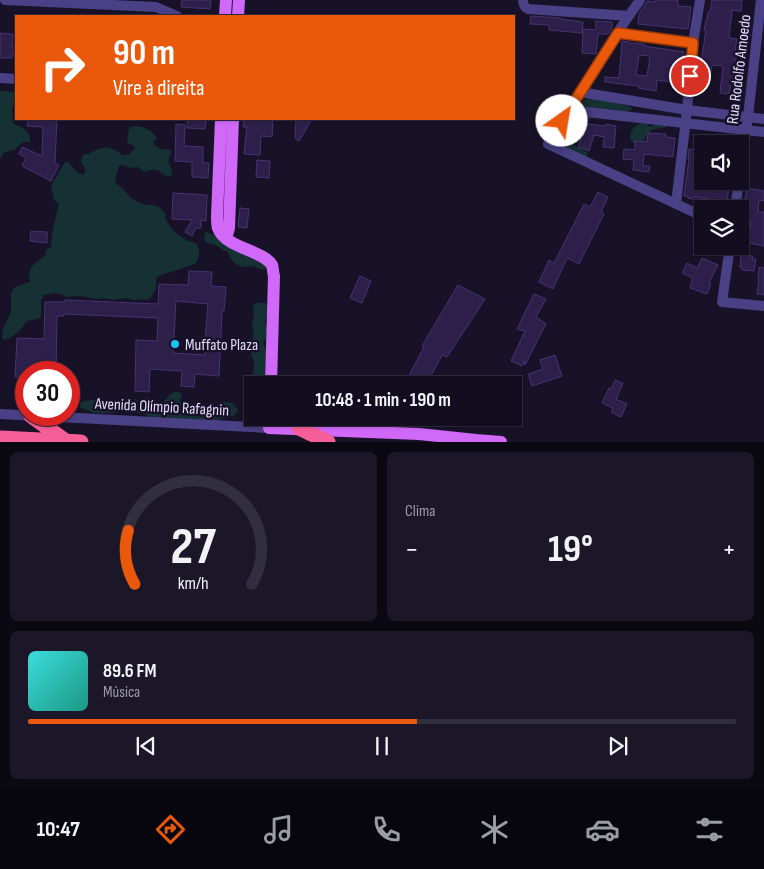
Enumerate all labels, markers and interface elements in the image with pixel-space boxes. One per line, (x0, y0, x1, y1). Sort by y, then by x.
street label: Rua Rodolfo Amoedo (723, 13, 756, 125)
text: 90 m (113, 32, 175, 75)
icon: right (30, 35, 95, 100)
pin (669, 55, 711, 97)
icon: arrive (676, 62, 704, 90)
text: Vire à direita (113, 75, 205, 102)
position arrow (535, 94, 587, 146)
map controls (694, 135, 749, 255)
button: sound (694, 135, 749, 190)
button: layers (694, 200, 749, 255)
place label: Muffato Plaza (185, 336, 258, 355)
marker: Muffato Plaza (169, 338, 181, 350)
speed limit sign: 30 (15, 361, 80, 426)
text: 10:48 · 1 min · 190 m (315, 389, 451, 412)
street label: Avenida Olímpio Rafagnin (93, 394, 229, 420)
text: Clima (405, 502, 435, 521)
text: 27 (171, 516, 217, 579)
text: 19° (548, 527, 593, 572)
text: − (405, 533, 419, 566)
text: + (722, 533, 736, 566)
text: km/h (178, 573, 209, 594)
text: 89.6 FM (103, 660, 157, 683)
text: Música (103, 683, 140, 702)
icon: previous (132, 732, 160, 760)
icon: pause (368, 732, 396, 760)
icon: next (604, 732, 632, 760)
icon: directions (153, 812, 188, 847)
icon: music (261, 812, 296, 847)
icon: phone (369, 812, 404, 847)
icon: climate (477, 812, 512, 847)
icon: car (585, 812, 620, 847)
icon: filters (692, 812, 727, 847)
text: 10:47 (36, 816, 80, 843)

